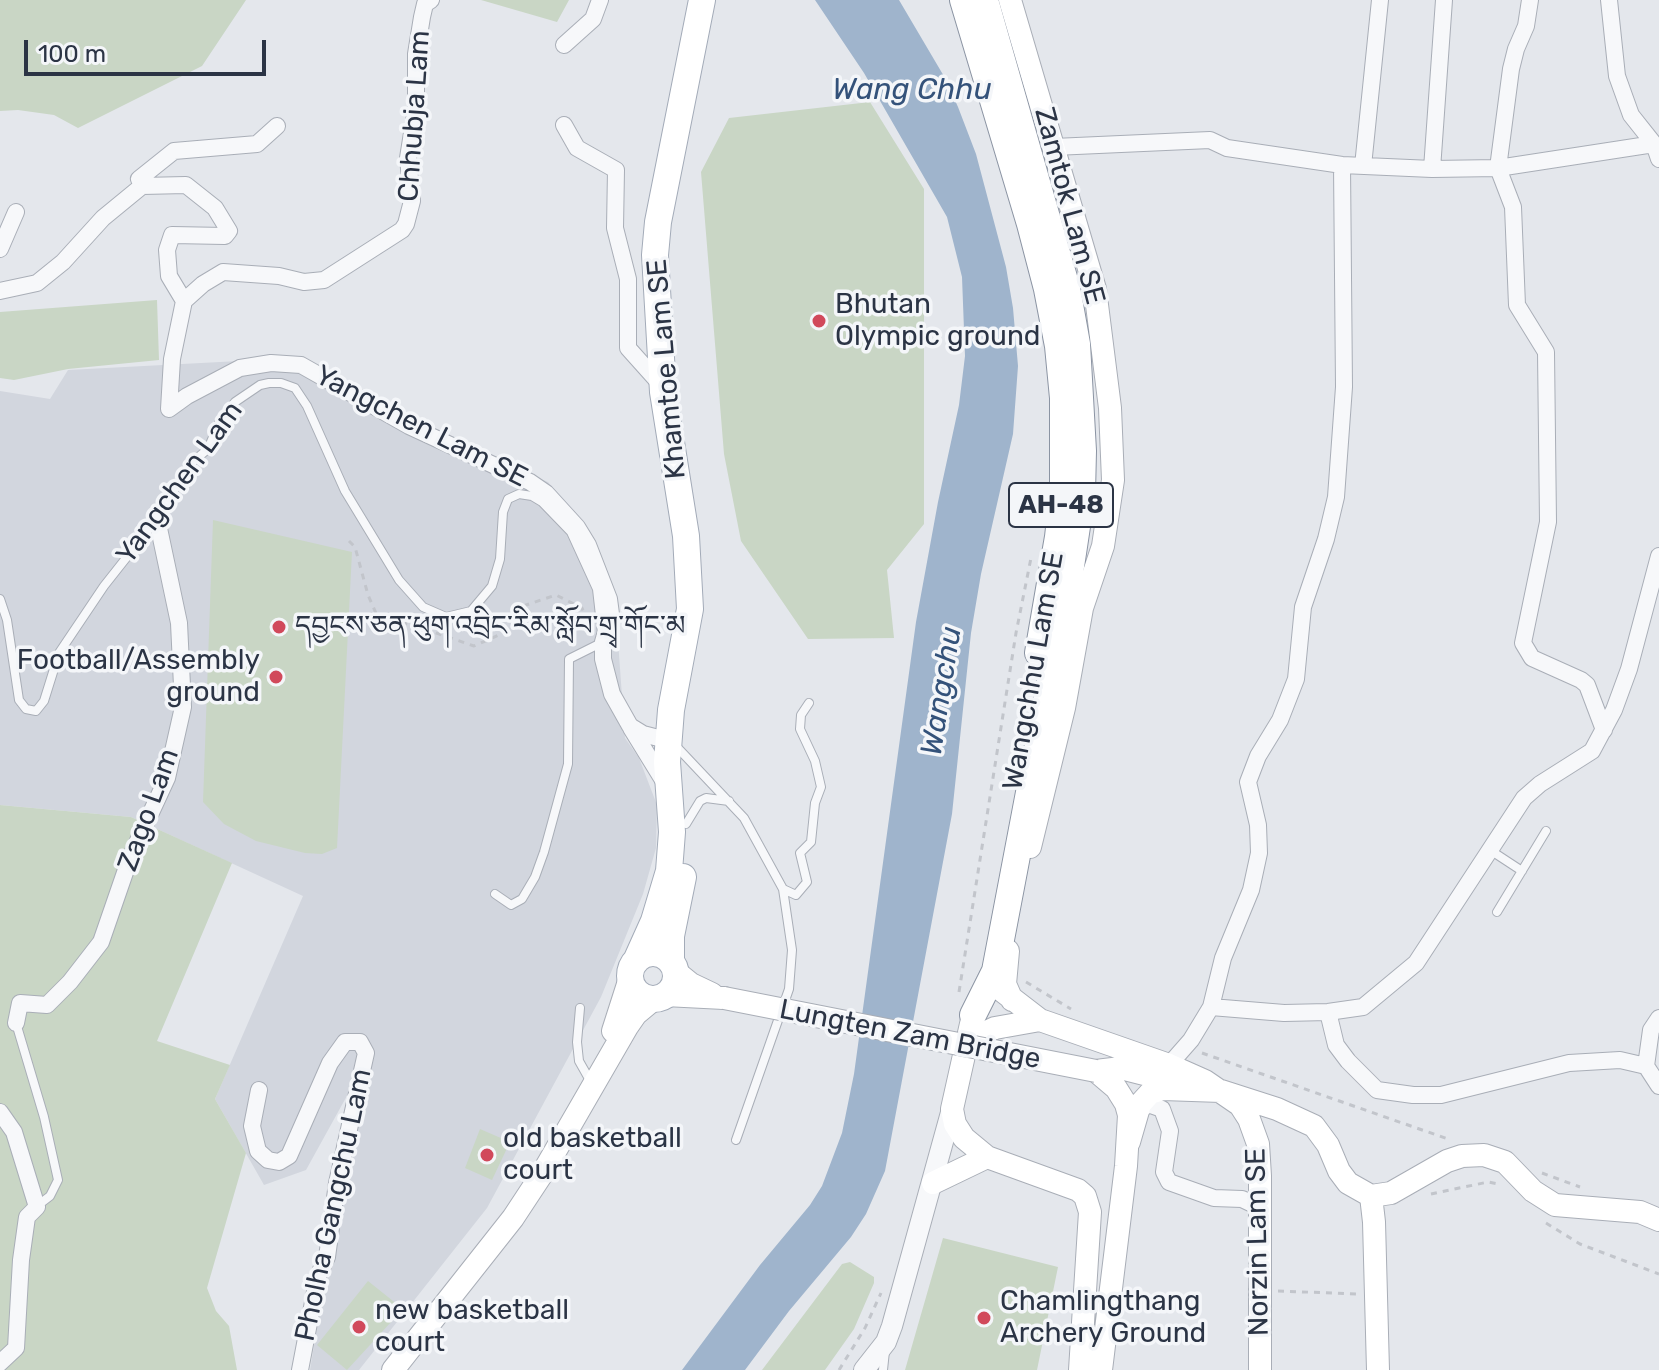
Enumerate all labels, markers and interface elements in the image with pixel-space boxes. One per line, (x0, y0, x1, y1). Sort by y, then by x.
scale bar (28, 24, 270, 74)
street label: Chhubja Lam (392, 29, 438, 203)
text: 100 m (38, 40, 106, 68)
water label: Wang Chhu (832, 72, 992, 108)
street label: Zamtok Lam SE (1027, 104, 1111, 308)
street label: Khamtoe Lam SE (641, 257, 693, 481)
place label: Bhutan Olympic ground (835, 288, 1041, 354)
marker: Bhutan Olympic ground (810, 312, 828, 330)
street label: Yangchen Lam SE (309, 359, 533, 495)
street label: Yangchen Lam (110, 395, 250, 571)
road number: AH-48 (1009, 483, 1113, 527)
street label: Wangchhu Lam SE (996, 549, 1072, 793)
place label: དབྱངས་ཅན་ཕུག་འབྲིང་རིམ་སློབ་གྲྭ་གོང་མ (295, 610, 685, 644)
marker: དབྱངས་ཅན་ཕུག་འབྲིང་རིམ་སློབ་གྲྭ་གོང་མ (270, 618, 288, 636)
water label: Wangchu (914, 624, 970, 758)
place label: Football/Assembly ground (17, 644, 260, 710)
marker: Football/Assembly ground (267, 668, 285, 686)
street label: Zago Lam (111, 744, 187, 876)
street label: Lungten Zam Bridge (776, 993, 1044, 1077)
street label: Pholha Gangchu Lam (289, 1066, 379, 1344)
place label: old basketball court (503, 1122, 682, 1188)
marker: old basketball court (478, 1146, 496, 1164)
street label: Norzin Lam SE (1240, 1148, 1276, 1336)
place label: Chamlingthang Archery Ground (1000, 1285, 1206, 1351)
place label: new basketball court (375, 1294, 569, 1360)
marker: Chamlingthang Archery Ground (975, 1309, 993, 1327)
marker: new basketball court (350, 1318, 368, 1336)

